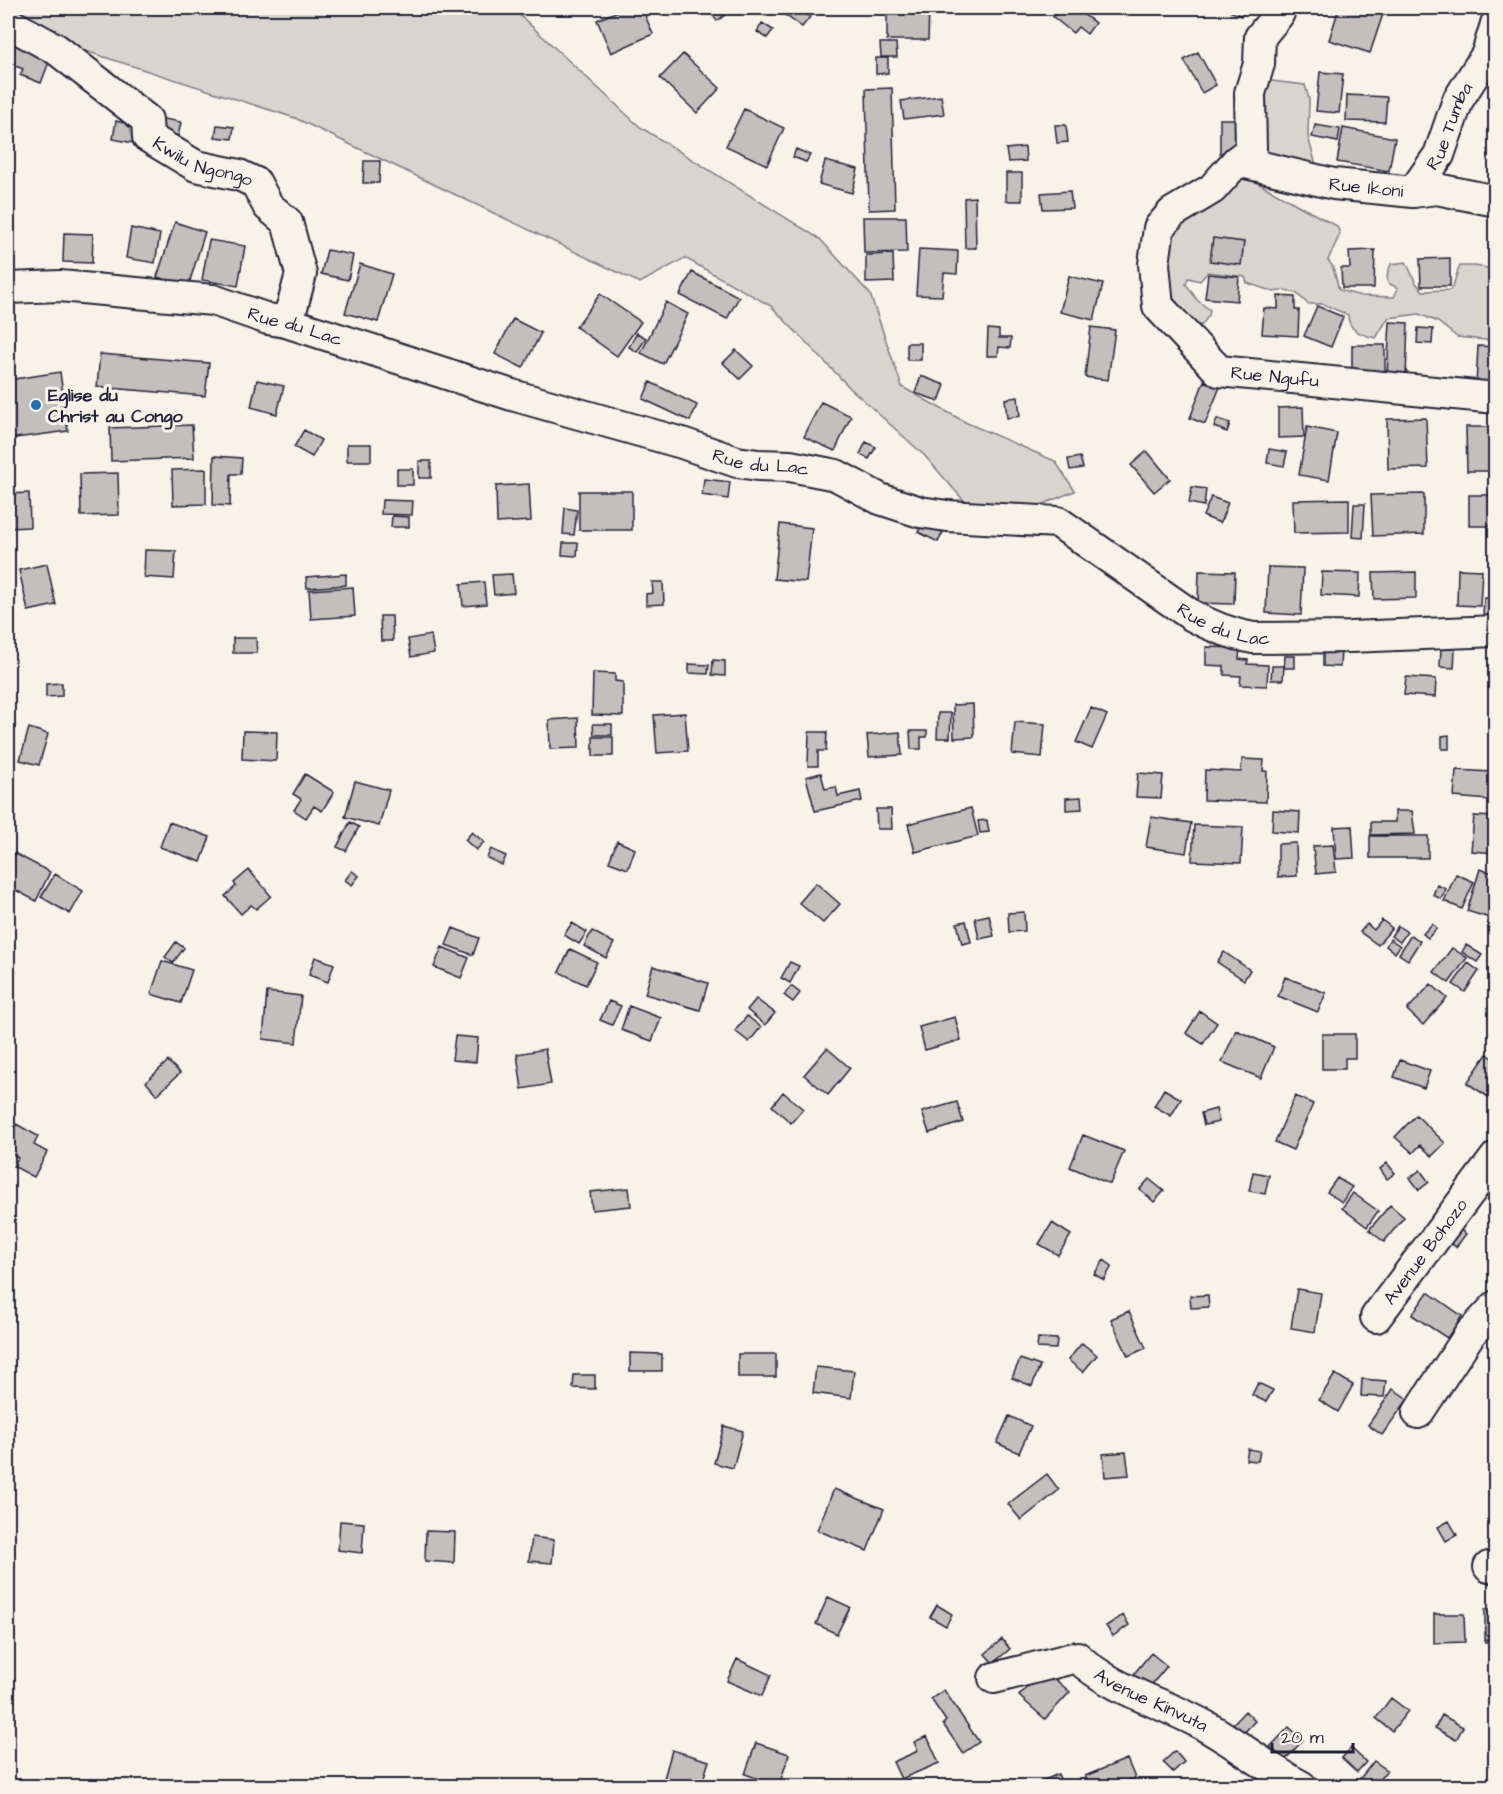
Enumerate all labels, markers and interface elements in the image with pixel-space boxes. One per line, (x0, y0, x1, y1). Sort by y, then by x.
street label: Rue Tumba (1420, 78, 1479, 175)
street label: Kwilu Ngongo (148, 131, 257, 193)
street label: Rue Ikoni (1328, 172, 1405, 204)
street label: Rue du Lac (244, 301, 346, 352)
street label: Rue Ngufu (1229, 360, 1320, 394)
place label: Eglise du Christ au Congo (48, 383, 183, 430)
marker: Eglise du Christ au Congo (29, 398, 43, 412)
street label: Rue du Lac (709, 442, 811, 482)
street label: Rue du Lac (1172, 597, 1270, 651)
street label: Avenue Bohozo (1378, 1194, 1474, 1310)
street label: Avenue Kinvuta (1089, 1662, 1213, 1738)
scale bar (1272, 1716, 1353, 1754)
text: 20 m (1281, 1725, 1324, 1750)

